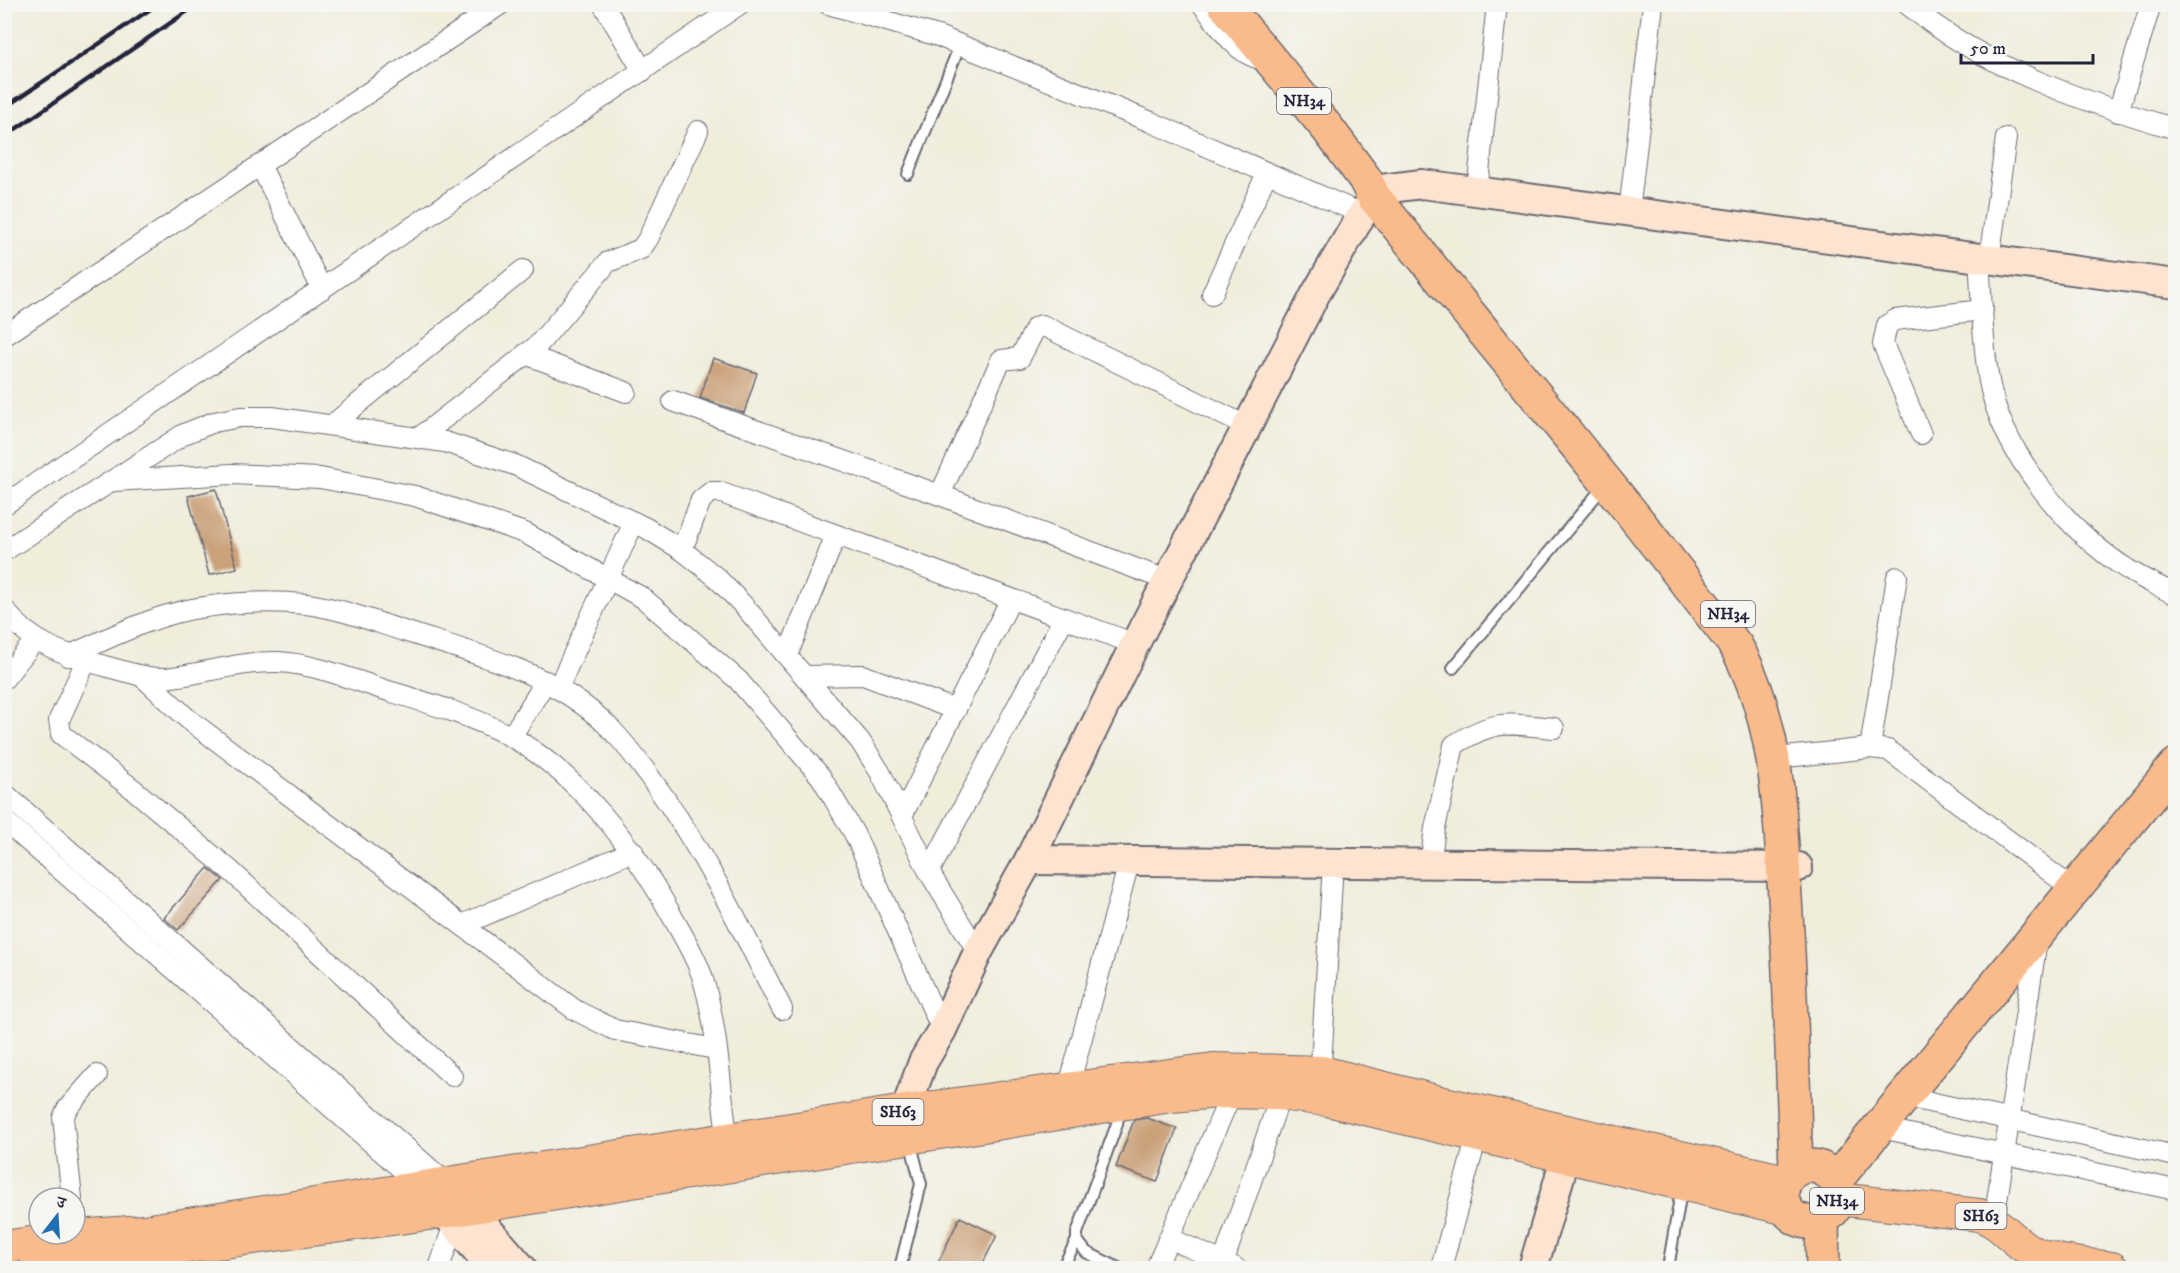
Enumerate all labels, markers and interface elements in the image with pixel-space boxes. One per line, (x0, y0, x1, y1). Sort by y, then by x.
scale bar (1961, 27, 2093, 65)
text: 50 m (1970, 38, 2006, 60)
road number: NH34 (1277, 88, 1331, 114)
road number: NH34 (1701, 601, 1755, 627)
road number: SH63 (872, 1099, 924, 1125)
north arrow (27, 1186, 87, 1246)
road number: NH34 (1810, 1188, 1864, 1214)
text: उ (53, 1192, 70, 1214)
road number: SH63 (1956, 1203, 2006, 1229)

